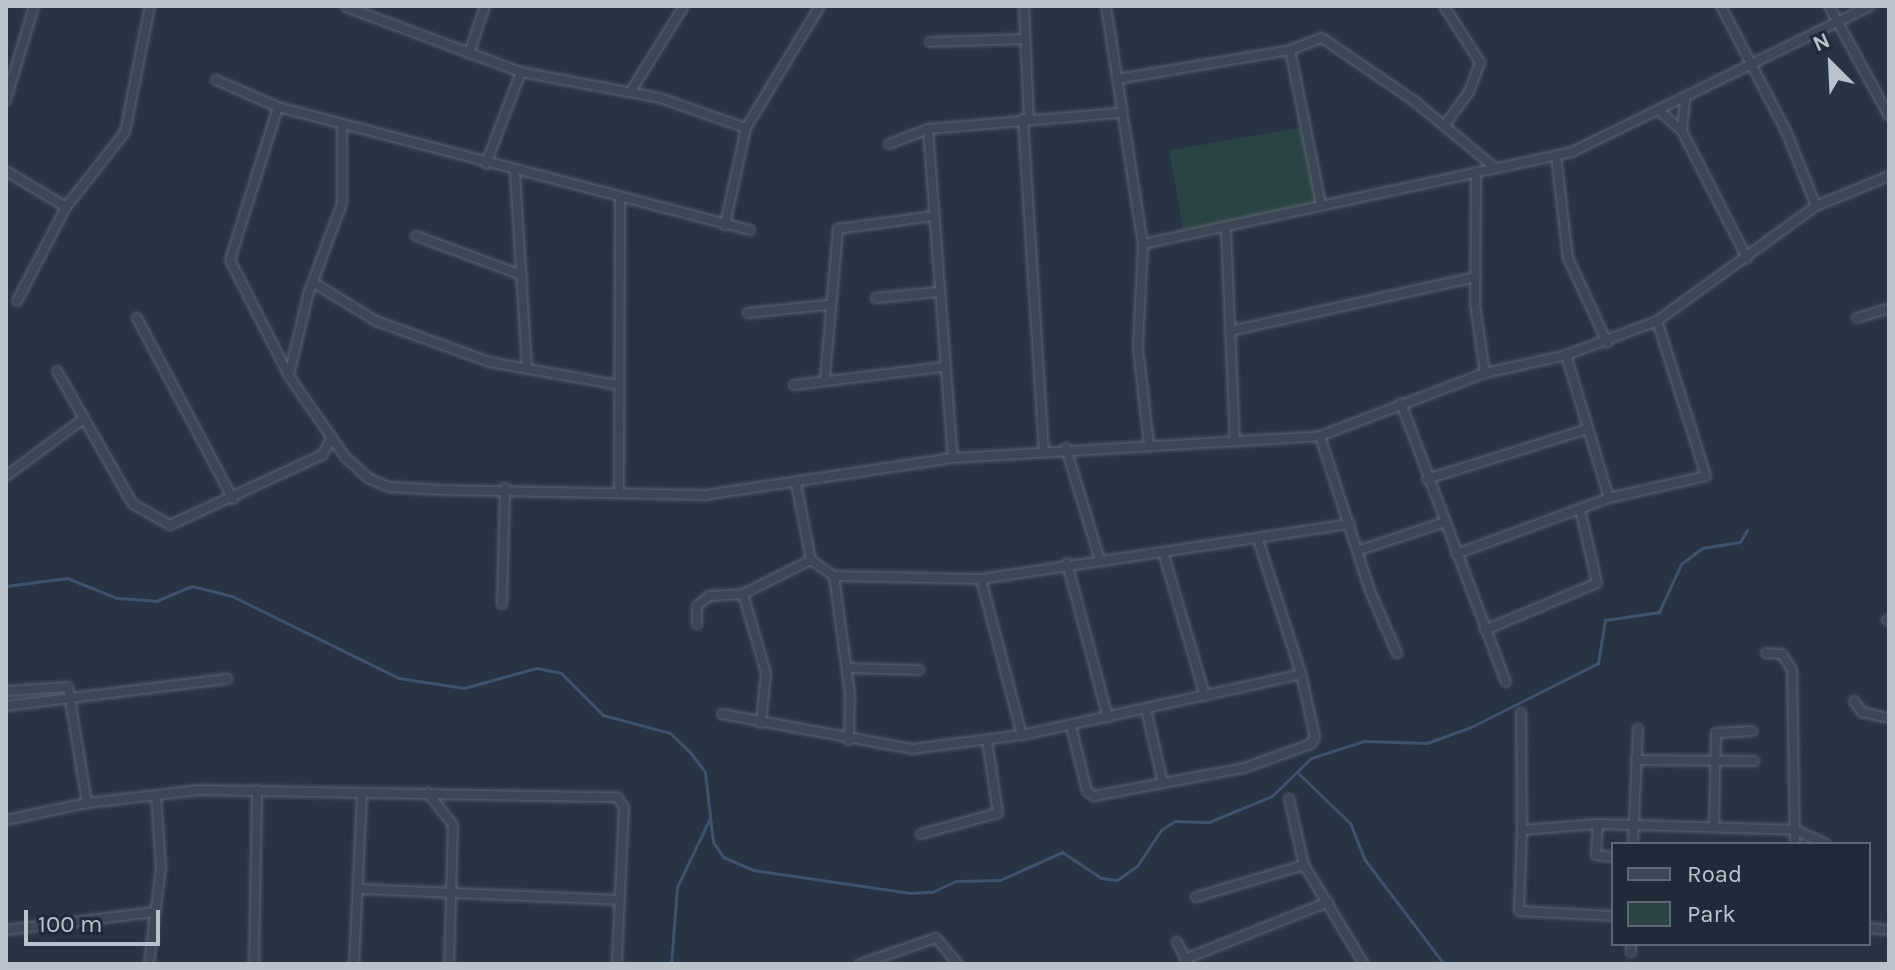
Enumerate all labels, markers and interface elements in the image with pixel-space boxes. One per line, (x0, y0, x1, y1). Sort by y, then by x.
north arrow (1791, 24, 1871, 104)
text: N (1809, 27, 1834, 57)
legend (1611, 842, 1871, 946)
text: Road (1687, 860, 1742, 888)
scale bar (28, 894, 164, 944)
text: Park (1687, 900, 1736, 928)
text: 100 m (38, 910, 103, 938)

